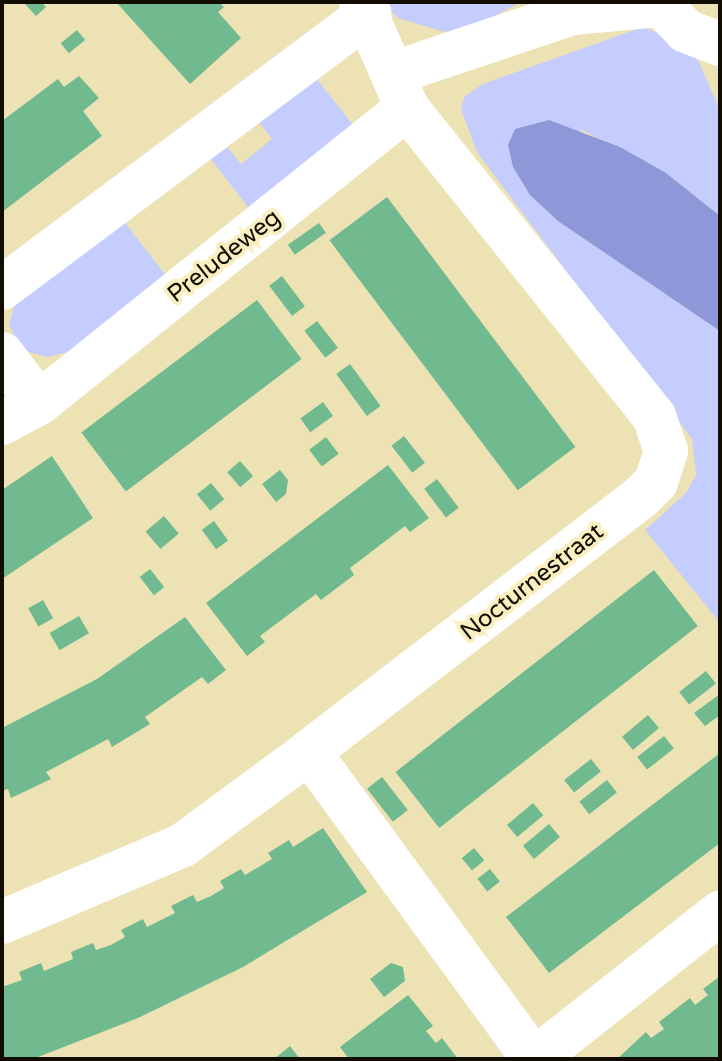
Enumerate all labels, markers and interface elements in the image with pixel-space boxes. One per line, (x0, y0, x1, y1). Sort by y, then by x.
street label: Preludeweg (162, 203, 286, 309)
street label: Nocturnestraat (455, 517, 609, 647)

